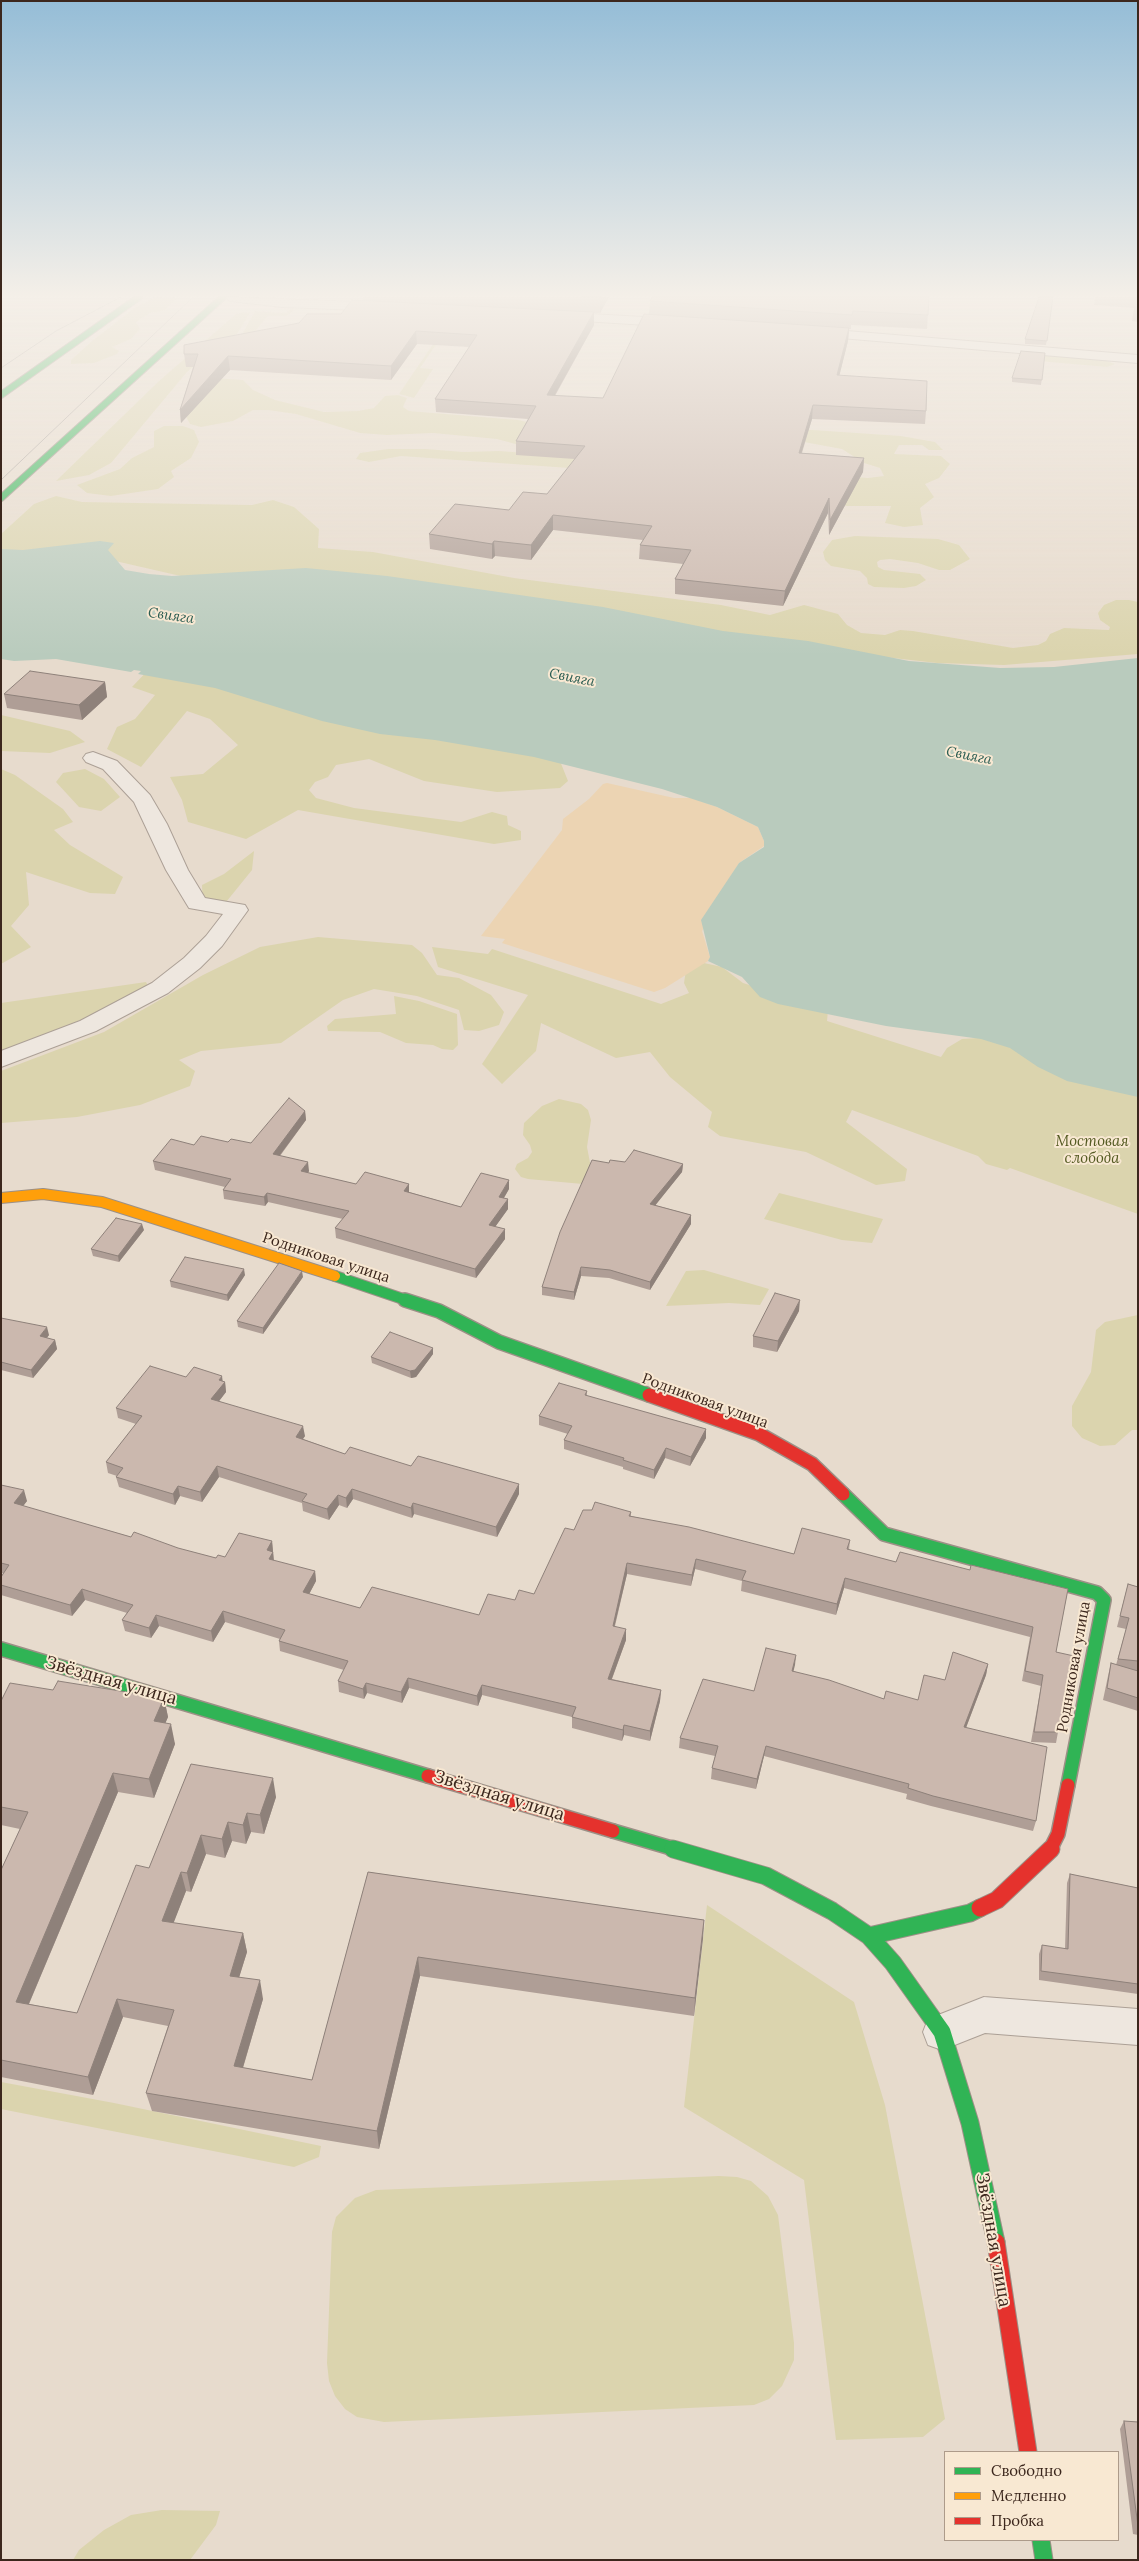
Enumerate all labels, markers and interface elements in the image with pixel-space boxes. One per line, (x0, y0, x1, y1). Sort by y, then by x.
water label: Свияга (147, 604, 195, 628)
water label: Свияга (548, 665, 596, 691)
water label: Свияга (945, 743, 993, 769)
park label: Мостовая слобода (1055, 1133, 1129, 1168)
street label: Родниковая улица (260, 1229, 392, 1287)
street label: Родниковая улица (639, 1370, 771, 1432)
street label: Родниковая улица (1054, 1600, 1094, 1734)
street label: Звёздная улица (43, 1652, 179, 1710)
street label: Звёздная улица (431, 1766, 567, 1826)
street label: Звёздная улица (971, 2171, 1015, 2309)
legend (944, 2451, 1119, 2541)
text: Свободно (991, 2461, 1062, 2480)
text: Медленно (991, 2486, 1066, 2505)
text: Пробка (991, 2511, 1044, 2530)

